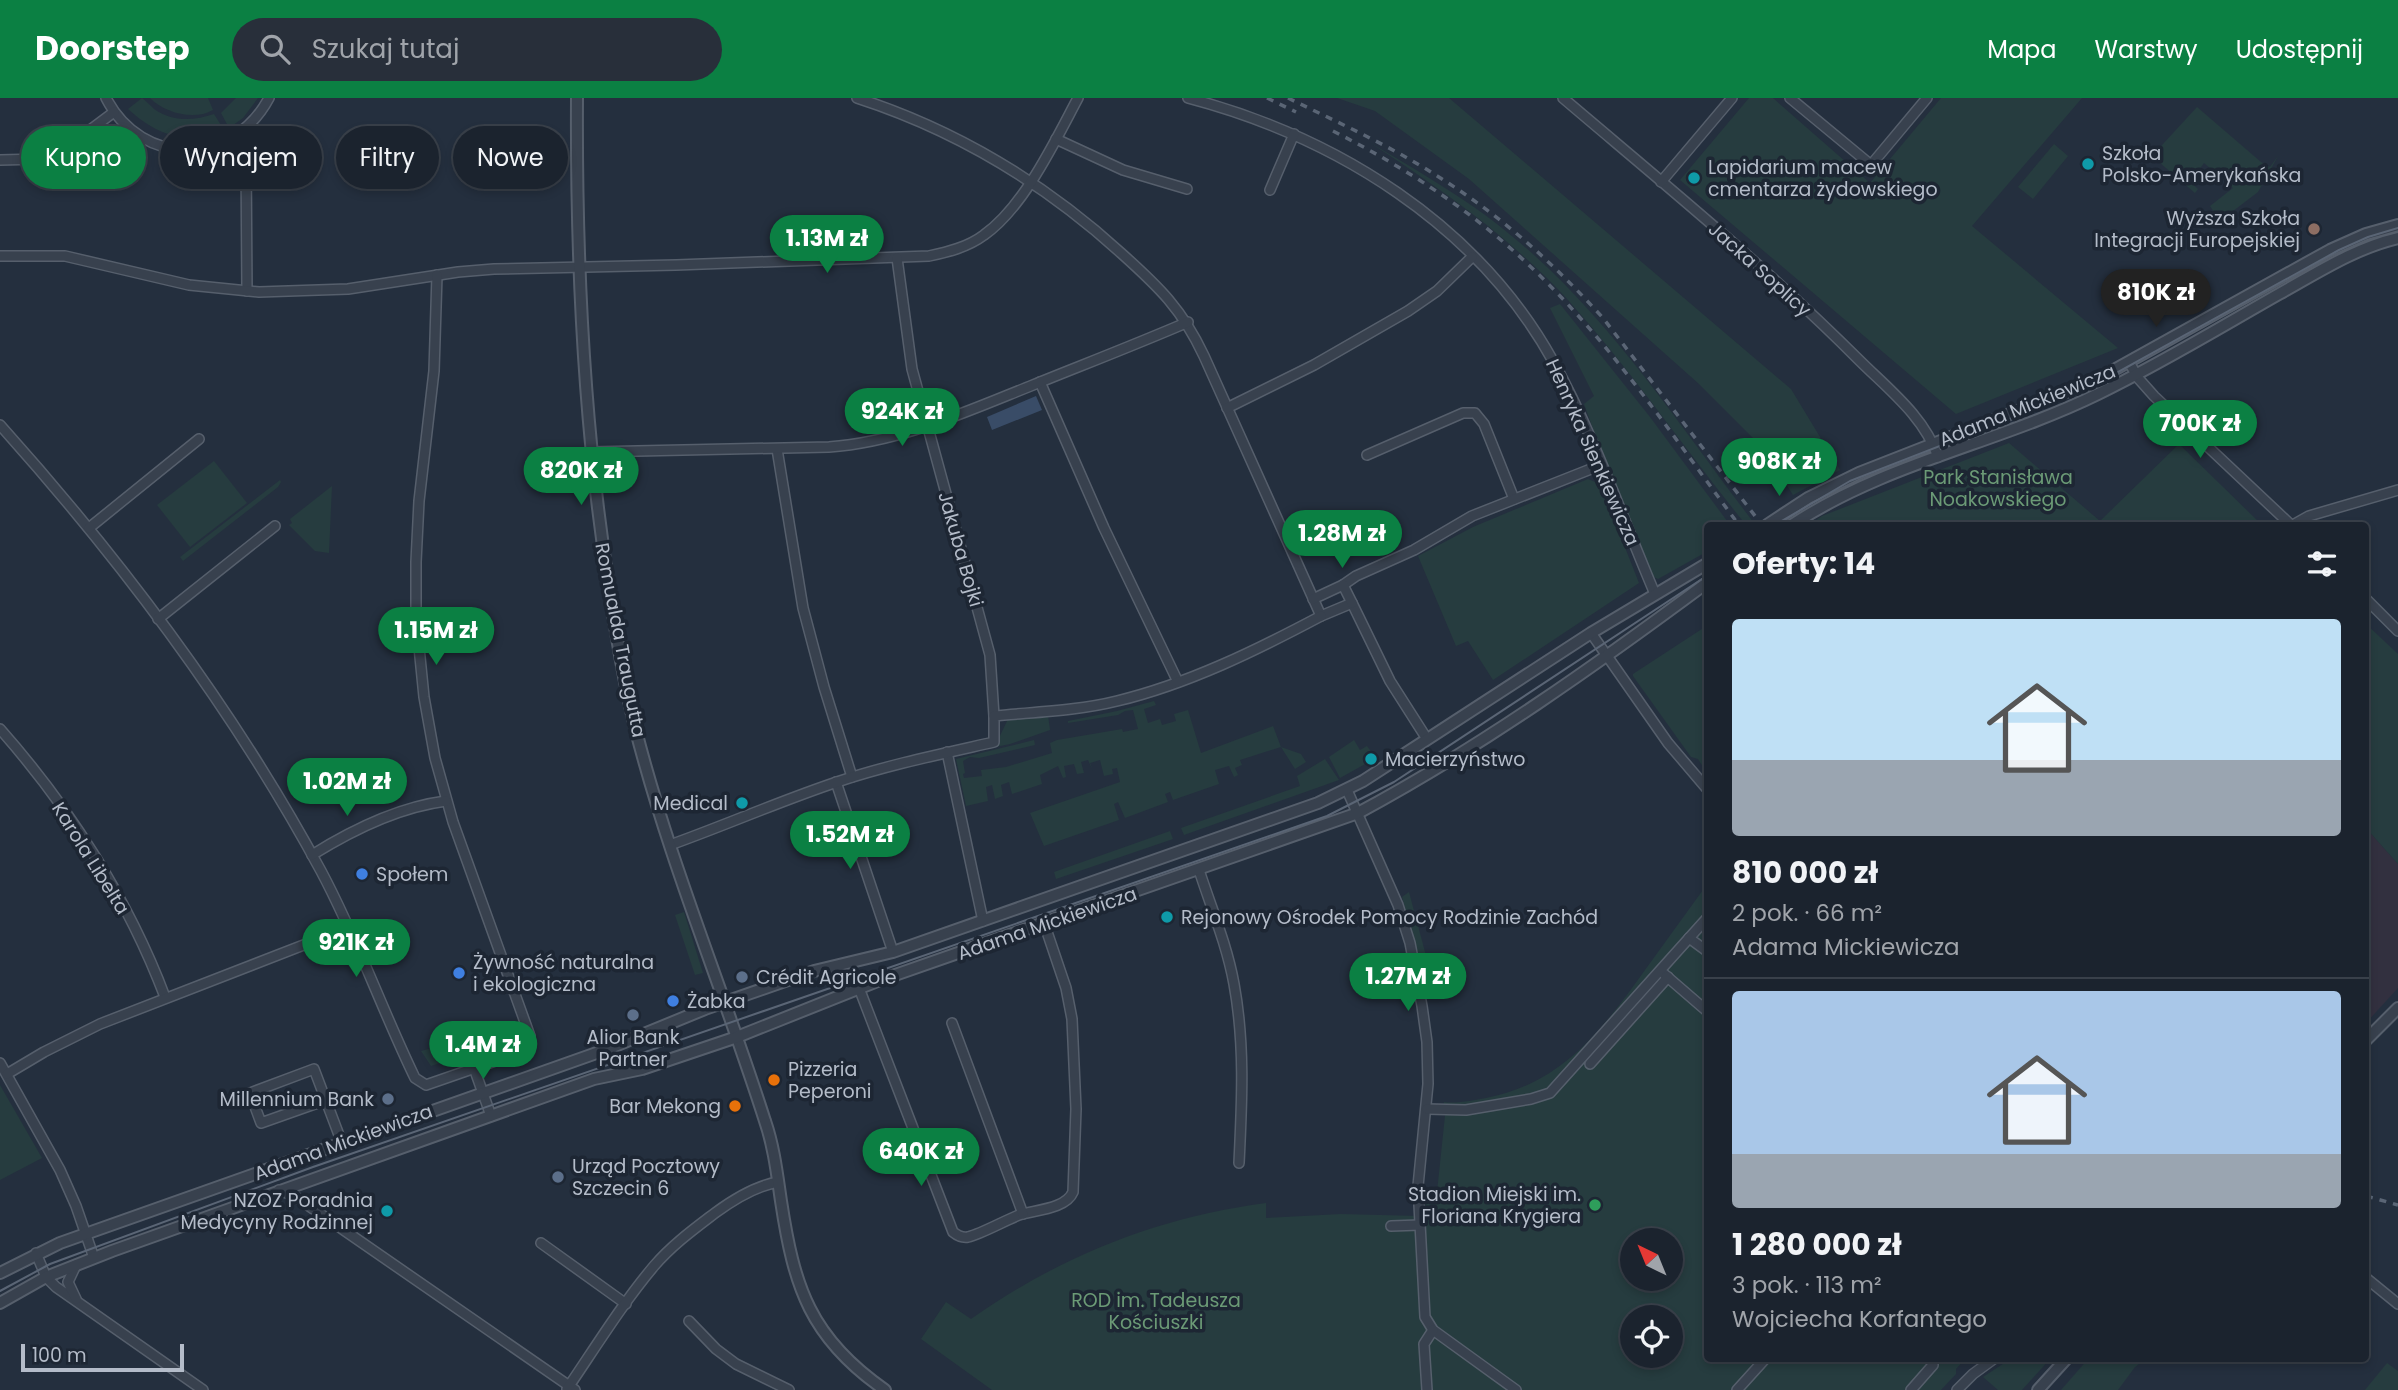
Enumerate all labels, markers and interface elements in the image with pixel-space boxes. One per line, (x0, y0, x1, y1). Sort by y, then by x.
search box (232, 18, 722, 81)
text: Doorstep (35, 25, 190, 72)
icon: search (256, 30, 294, 68)
text: Szukaj tutaj (312, 31, 459, 67)
text: Mapa (1987, 33, 2057, 66)
text: Warstwy (2095, 33, 2198, 66)
text: Udostępnij (2236, 33, 2363, 66)
chip: Kupno (21, 126, 146, 189)
chip: Wynajem (160, 126, 322, 189)
chip: Filtry (336, 126, 439, 189)
chip: Nowe (453, 126, 568, 189)
place label: Szkoła Polsko-Amerykańska (2102, 140, 2301, 189)
place label: Lapidarium macew cmentarza żydowskiego (1708, 154, 1938, 203)
marker: Szkoła Polsko-Amerykańska (2080, 156, 2096, 172)
marker: Lapidarium macew cmentarza żydowskiego (1686, 170, 1702, 186)
place label: Wyższa Szkoła Integracji Europejskiej (2094, 205, 2300, 254)
pin: 1.13M zł (755, 216, 899, 275)
street label: Jacka Soplicy (1702, 216, 1817, 323)
marker: Wyższa Szkoła Integracji Europejskiej (2306, 221, 2322, 237)
text: 1.13M zł (786, 222, 868, 254)
pin: 810K zł (2091, 270, 2221, 329)
text: 810K zł (2117, 276, 2195, 308)
street label: Henryka Sienkiewicza (1539, 355, 1646, 550)
street label: Adama Mickiewicza (1935, 358, 2119, 453)
pin: 924K zł (837, 388, 967, 448)
text: 924K zł (861, 395, 943, 427)
pin: 700K zł (2135, 400, 2265, 460)
text: 700K zł (2159, 407, 2241, 439)
pin: 908K zł (1714, 438, 1844, 498)
text: 908K zł (1737, 445, 1821, 477)
pin: 820K zł (516, 448, 646, 507)
text: 820K zł (540, 454, 622, 486)
park label: Park Stanisława Noakowskiego (1923, 464, 2073, 513)
street label: Jakuba Bojki (931, 488, 990, 610)
pin: 1.28M zł (1270, 510, 1414, 570)
text: 1.28M zł (1298, 517, 1386, 549)
street label: Romualda Traugutta (588, 540, 653, 740)
text: Oferty: 14 (1732, 542, 1875, 585)
icon: filters (2303, 545, 2341, 583)
pin: 1.15M zł (364, 608, 508, 667)
text: 1.15M zł (394, 614, 478, 646)
icon: home (1974, 665, 2100, 791)
place label: Macierzyństwo (1385, 746, 1525, 773)
marker: Macierzyństwo (1363, 751, 1379, 767)
pin: 1.02M zł (275, 758, 419, 818)
text: 1.02M zł (303, 765, 391, 797)
place label: Medical (653, 790, 728, 817)
marker: Medical (734, 795, 750, 811)
street label: Karola Libelta (45, 797, 136, 920)
pin: 1.52M zł (778, 812, 922, 871)
text: 1.52M zł (806, 818, 894, 850)
text: 810 000 zł (1732, 851, 1878, 894)
place label: Społem (376, 861, 448, 888)
marker: Społem (354, 866, 370, 882)
street label: Adama Mickiewicza (954, 880, 1140, 967)
text: 2 pok. · 66 m² (1732, 897, 1882, 929)
place label: Rejonowy Ośrodek Pomocy Rodzinie Zachód (1181, 904, 1598, 931)
marker: Rejonowy Ośrodek Pomocy Rodzinie Zachód (1159, 909, 1175, 925)
pin: 921K zł (291, 920, 421, 979)
text: 921K zł (318, 926, 394, 958)
text: Adama Mickiewicza (1732, 931, 1960, 963)
place label: Żywność naturalna i ekologiczna (473, 949, 654, 998)
pin: 1.27M zł (1336, 954, 1480, 1013)
text: 1.27M zł (1365, 960, 1451, 992)
place label: Crédit Agricole (756, 964, 897, 991)
marker: Żywność naturalna i ekologiczna (451, 965, 467, 981)
marker: Crédit Agricole (734, 969, 750, 985)
place label: Żabka (687, 988, 746, 1015)
marker: Żabka (665, 993, 681, 1009)
marker: Alior Bank Partner (625, 1007, 641, 1023)
pin: 1.4M zł (418, 1021, 548, 1081)
place label: Alior Bank Partner (587, 1024, 680, 1073)
text: 1.4M zł (445, 1028, 521, 1060)
icon: home (1974, 1037, 2100, 1163)
place label: Pizzeria Peperoni (788, 1056, 872, 1105)
marker: Pizzeria Peperoni (766, 1072, 782, 1088)
place label: Millennium Bank (220, 1086, 374, 1113)
marker: Millennium Bank (380, 1091, 396, 1107)
place label: Bar Mekong (609, 1093, 721, 1120)
street label: Adama Mickiewicza (250, 1098, 436, 1187)
marker: Bar Mekong (727, 1098, 743, 1114)
pin: 640K zł (856, 1128, 986, 1188)
text: 640K zł (879, 1135, 963, 1167)
place label: Urząd Pocztowy Szczecin 6 (572, 1153, 720, 1202)
marker: Urząd Pocztowy Szczecin 6 (550, 1169, 566, 1185)
place label: Stadion Miejski im. Floriana Krygiera (1408, 1181, 1581, 1230)
place label: NZOZ Poradnia Medycyny Rodzinnej (180, 1187, 373, 1236)
marker: Stadion Miejski im. Floriana Krygiera (1587, 1197, 1603, 1213)
marker: NZOZ Poradnia Medycyny Rodzinnej (379, 1203, 395, 1219)
text: 1 280 000 zł (1732, 1223, 1902, 1266)
north arrow (1620, 1228, 1684, 1292)
map controls (1620, 1228, 1683, 1368)
text: 3 pok. · 113 m² (1732, 1269, 1881, 1301)
park label: ROD im. Tadeusza Kościuszki (1071, 1287, 1241, 1336)
text: Wojciecha Korfantego (1732, 1303, 1987, 1335)
button: locate (1620, 1305, 1683, 1368)
scale bar (21, 1341, 184, 1373)
text: 100 m (32, 1342, 87, 1369)

